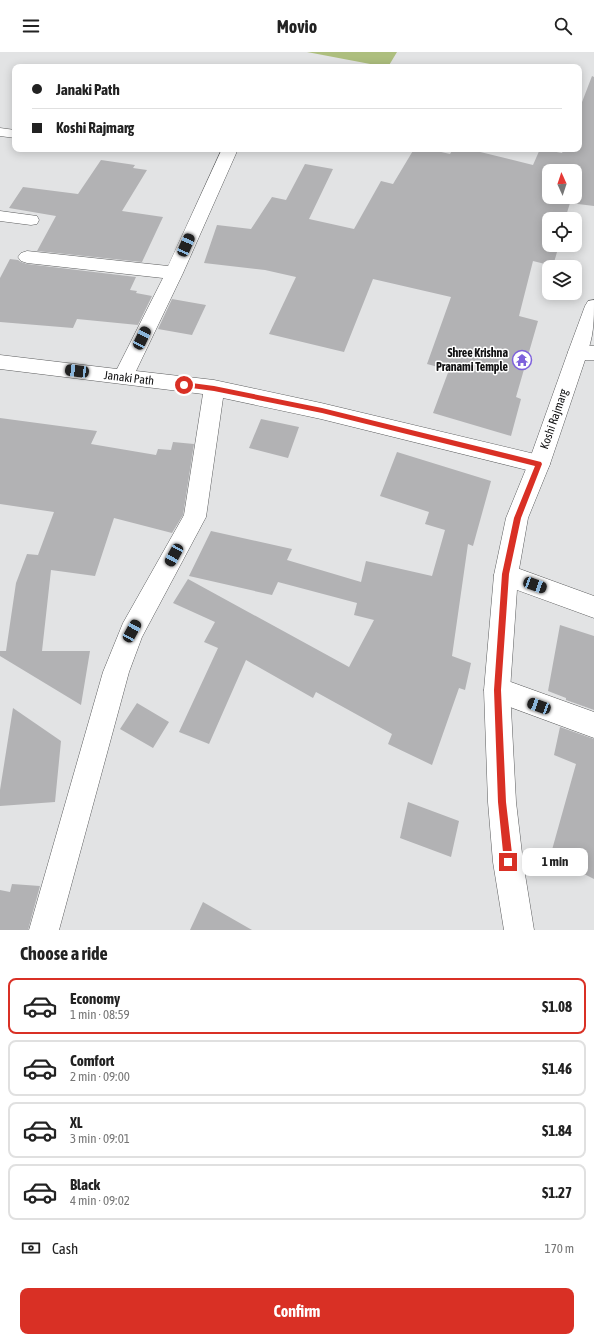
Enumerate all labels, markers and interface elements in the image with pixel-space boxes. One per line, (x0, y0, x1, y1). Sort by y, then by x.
icon: menu (20, 15, 42, 37)
icon: search (552, 15, 574, 37)
text: Movio (277, 16, 317, 37)
text: Janaki Path (56, 81, 120, 98)
text: Koshi Rajmarg (56, 119, 134, 136)
north arrow (542, 164, 582, 204)
map controls (542, 164, 582, 300)
button: locate (542, 212, 582, 252)
car (176, 232, 196, 258)
button: layers (542, 260, 582, 300)
car (131, 325, 153, 351)
place label: Shree Krishna Pranami Temple (436, 346, 509, 374)
temple icon: Shree Krishna Pranami Temple (511, 349, 533, 371)
car (64, 364, 90, 378)
street label: Janaki Path (103, 368, 155, 388)
route start (175, 376, 193, 394)
street label: Koshi Rajmarg (537, 386, 571, 451)
car (163, 542, 185, 568)
car (522, 575, 548, 595)
car (121, 618, 143, 644)
car (526, 696, 552, 716)
callout: 1 min (522, 848, 588, 876)
route end (499, 853, 517, 871)
text: 1 min (542, 854, 568, 869)
text: Choose a ride (20, 943, 108, 964)
icon: car (22, 988, 58, 1024)
text: Economy (70, 990, 120, 1007)
text: $1.08 (542, 998, 572, 1015)
text: 1 min · 08:59 (70, 1007, 130, 1022)
icon: car (22, 1050, 58, 1086)
text: Comfort (70, 1052, 114, 1069)
text: $1.46 (542, 1060, 572, 1077)
text: 2 min · 09:00 (70, 1069, 130, 1084)
icon: car (22, 1112, 58, 1148)
text: XL (70, 1114, 83, 1131)
text: $1.84 (542, 1122, 572, 1139)
text: 3 min · 09:01 (70, 1131, 130, 1146)
icon: car (22, 1174, 58, 1210)
text: Black (70, 1176, 100, 1193)
text: $1.27 (542, 1184, 572, 1201)
text: 4 min · 09:02 (70, 1193, 130, 1208)
icon: cash (20, 1237, 42, 1259)
text: Cash (52, 1240, 78, 1257)
text: 170 m (545, 1241, 574, 1256)
button: Confirm (20, 1288, 574, 1334)

